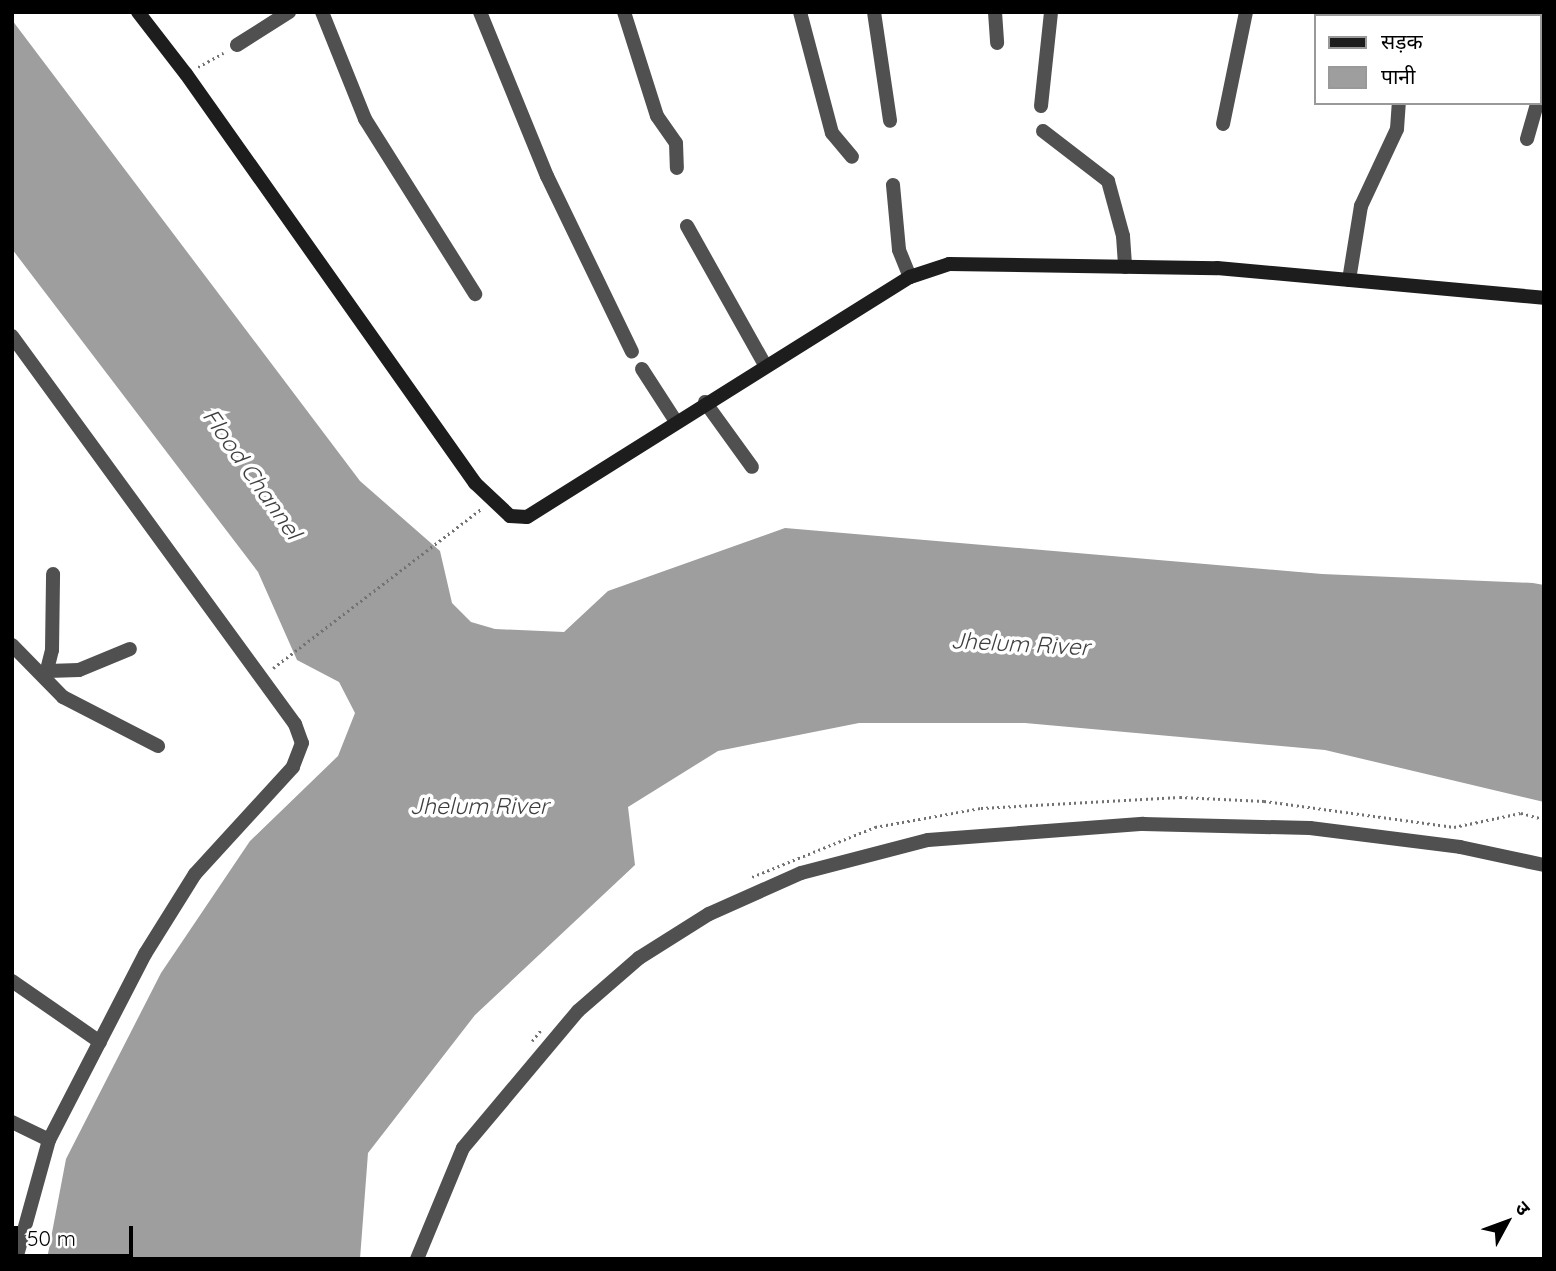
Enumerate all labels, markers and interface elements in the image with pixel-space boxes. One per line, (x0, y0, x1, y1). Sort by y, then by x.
legend (1314, 14, 1542, 105)
text: सड़क (1381, 28, 1423, 54)
text: पानी (1381, 63, 1415, 89)
water label: Flood Channel (197, 403, 307, 545)
water label: Jhelum River (950, 627, 1090, 661)
water label: Jhelum River (410, 792, 548, 820)
north arrow (1472, 1187, 1542, 1257)
text: उ (1510, 1196, 1536, 1220)
scale bar (18, 1212, 136, 1256)
text: 50 m (27, 1225, 76, 1251)

